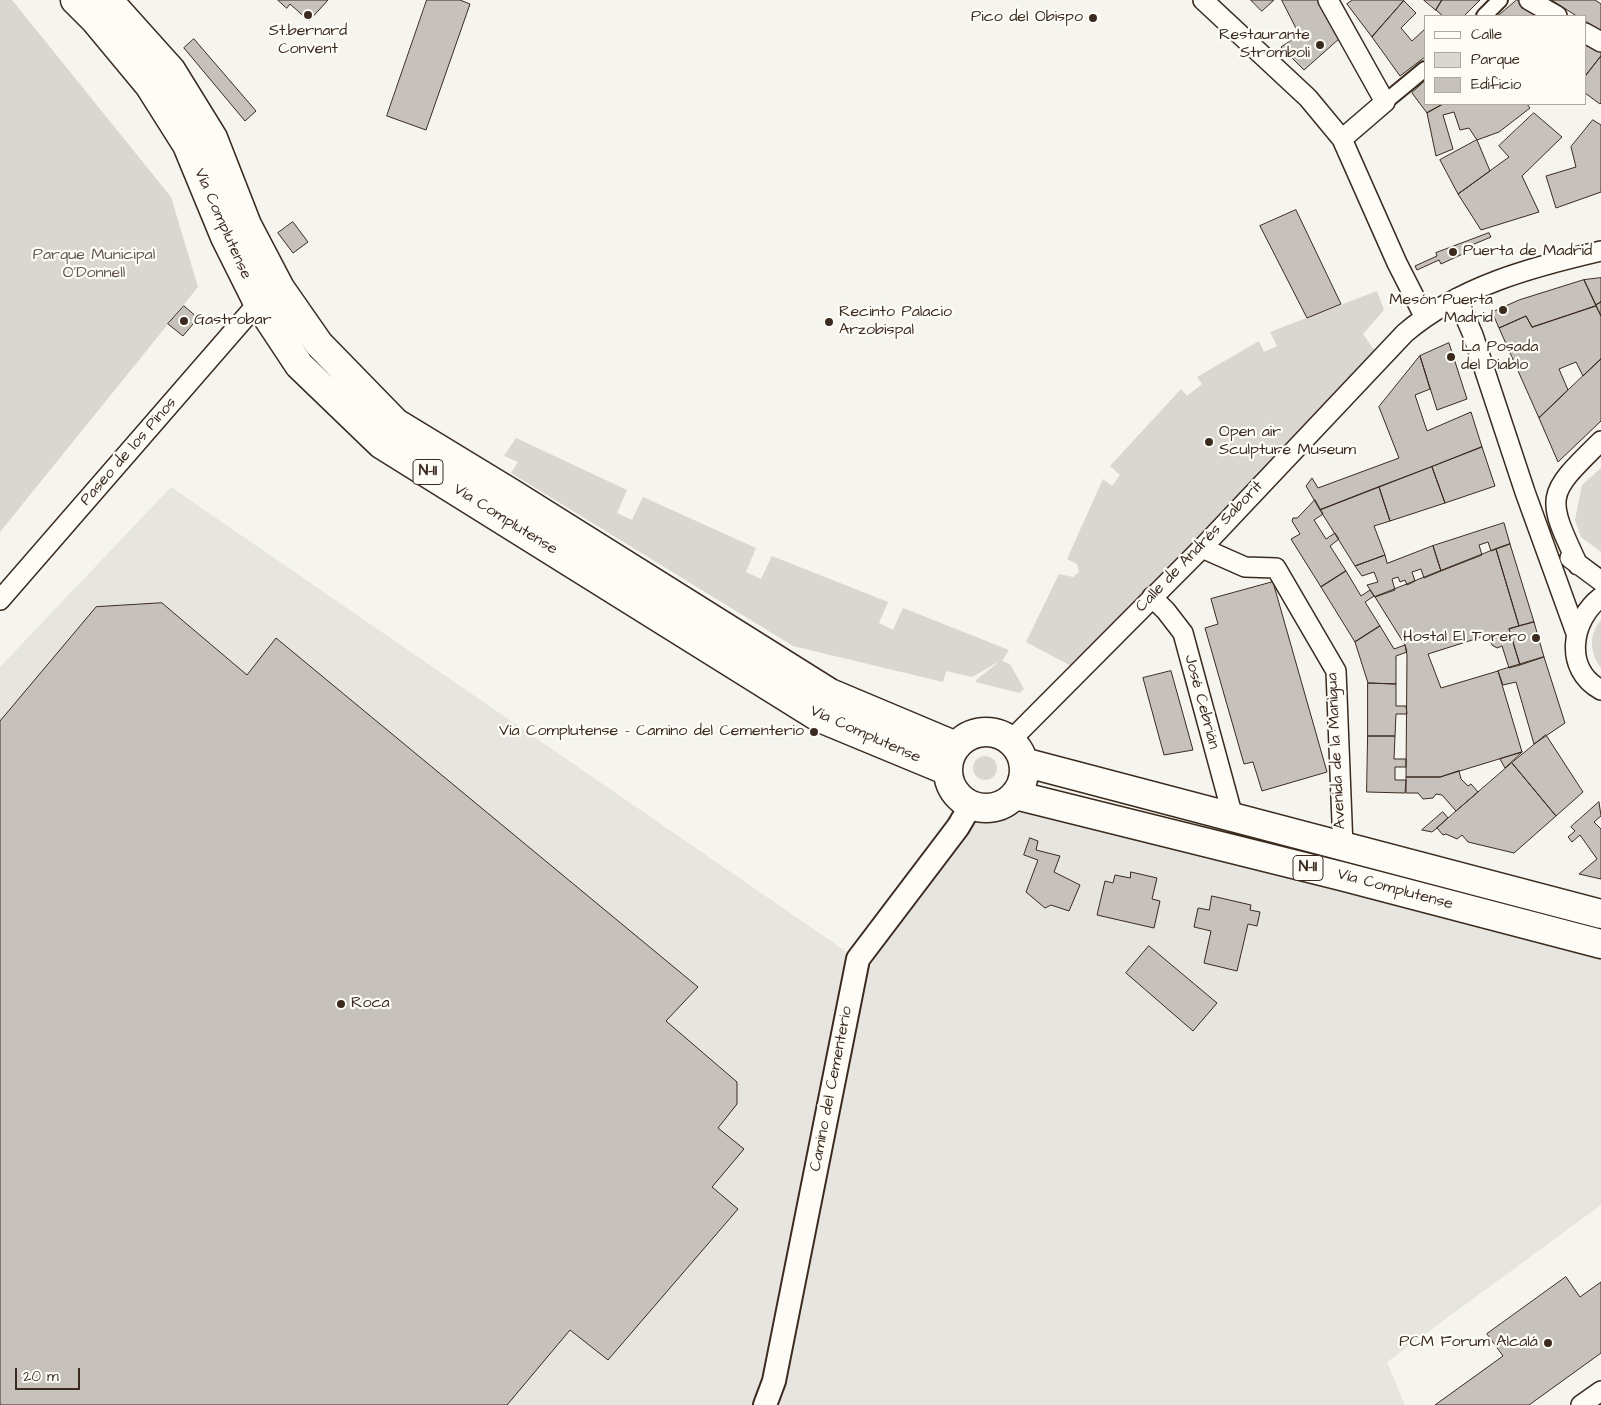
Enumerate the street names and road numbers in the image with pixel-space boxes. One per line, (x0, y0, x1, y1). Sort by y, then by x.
street label: Vía Complutense (189, 166, 255, 282)
street label: Paseo de los Pinos (77, 394, 181, 510)
road number: N-II (413, 460, 443, 484)
street label: Calle de Andrés Saborit (1132, 477, 1268, 617)
street label: Vía Complutense (449, 480, 561, 560)
street label: José Cebrián (1179, 653, 1223, 751)
street label: Avenida de la Manigua (1323, 672, 1351, 830)
street label: Vía Complutense (807, 702, 923, 768)
road number: N-II (1293, 856, 1323, 880)
street label: Vía Complutense (1335, 865, 1455, 915)
street label: Camino del Cementerio (807, 1005, 857, 1173)

